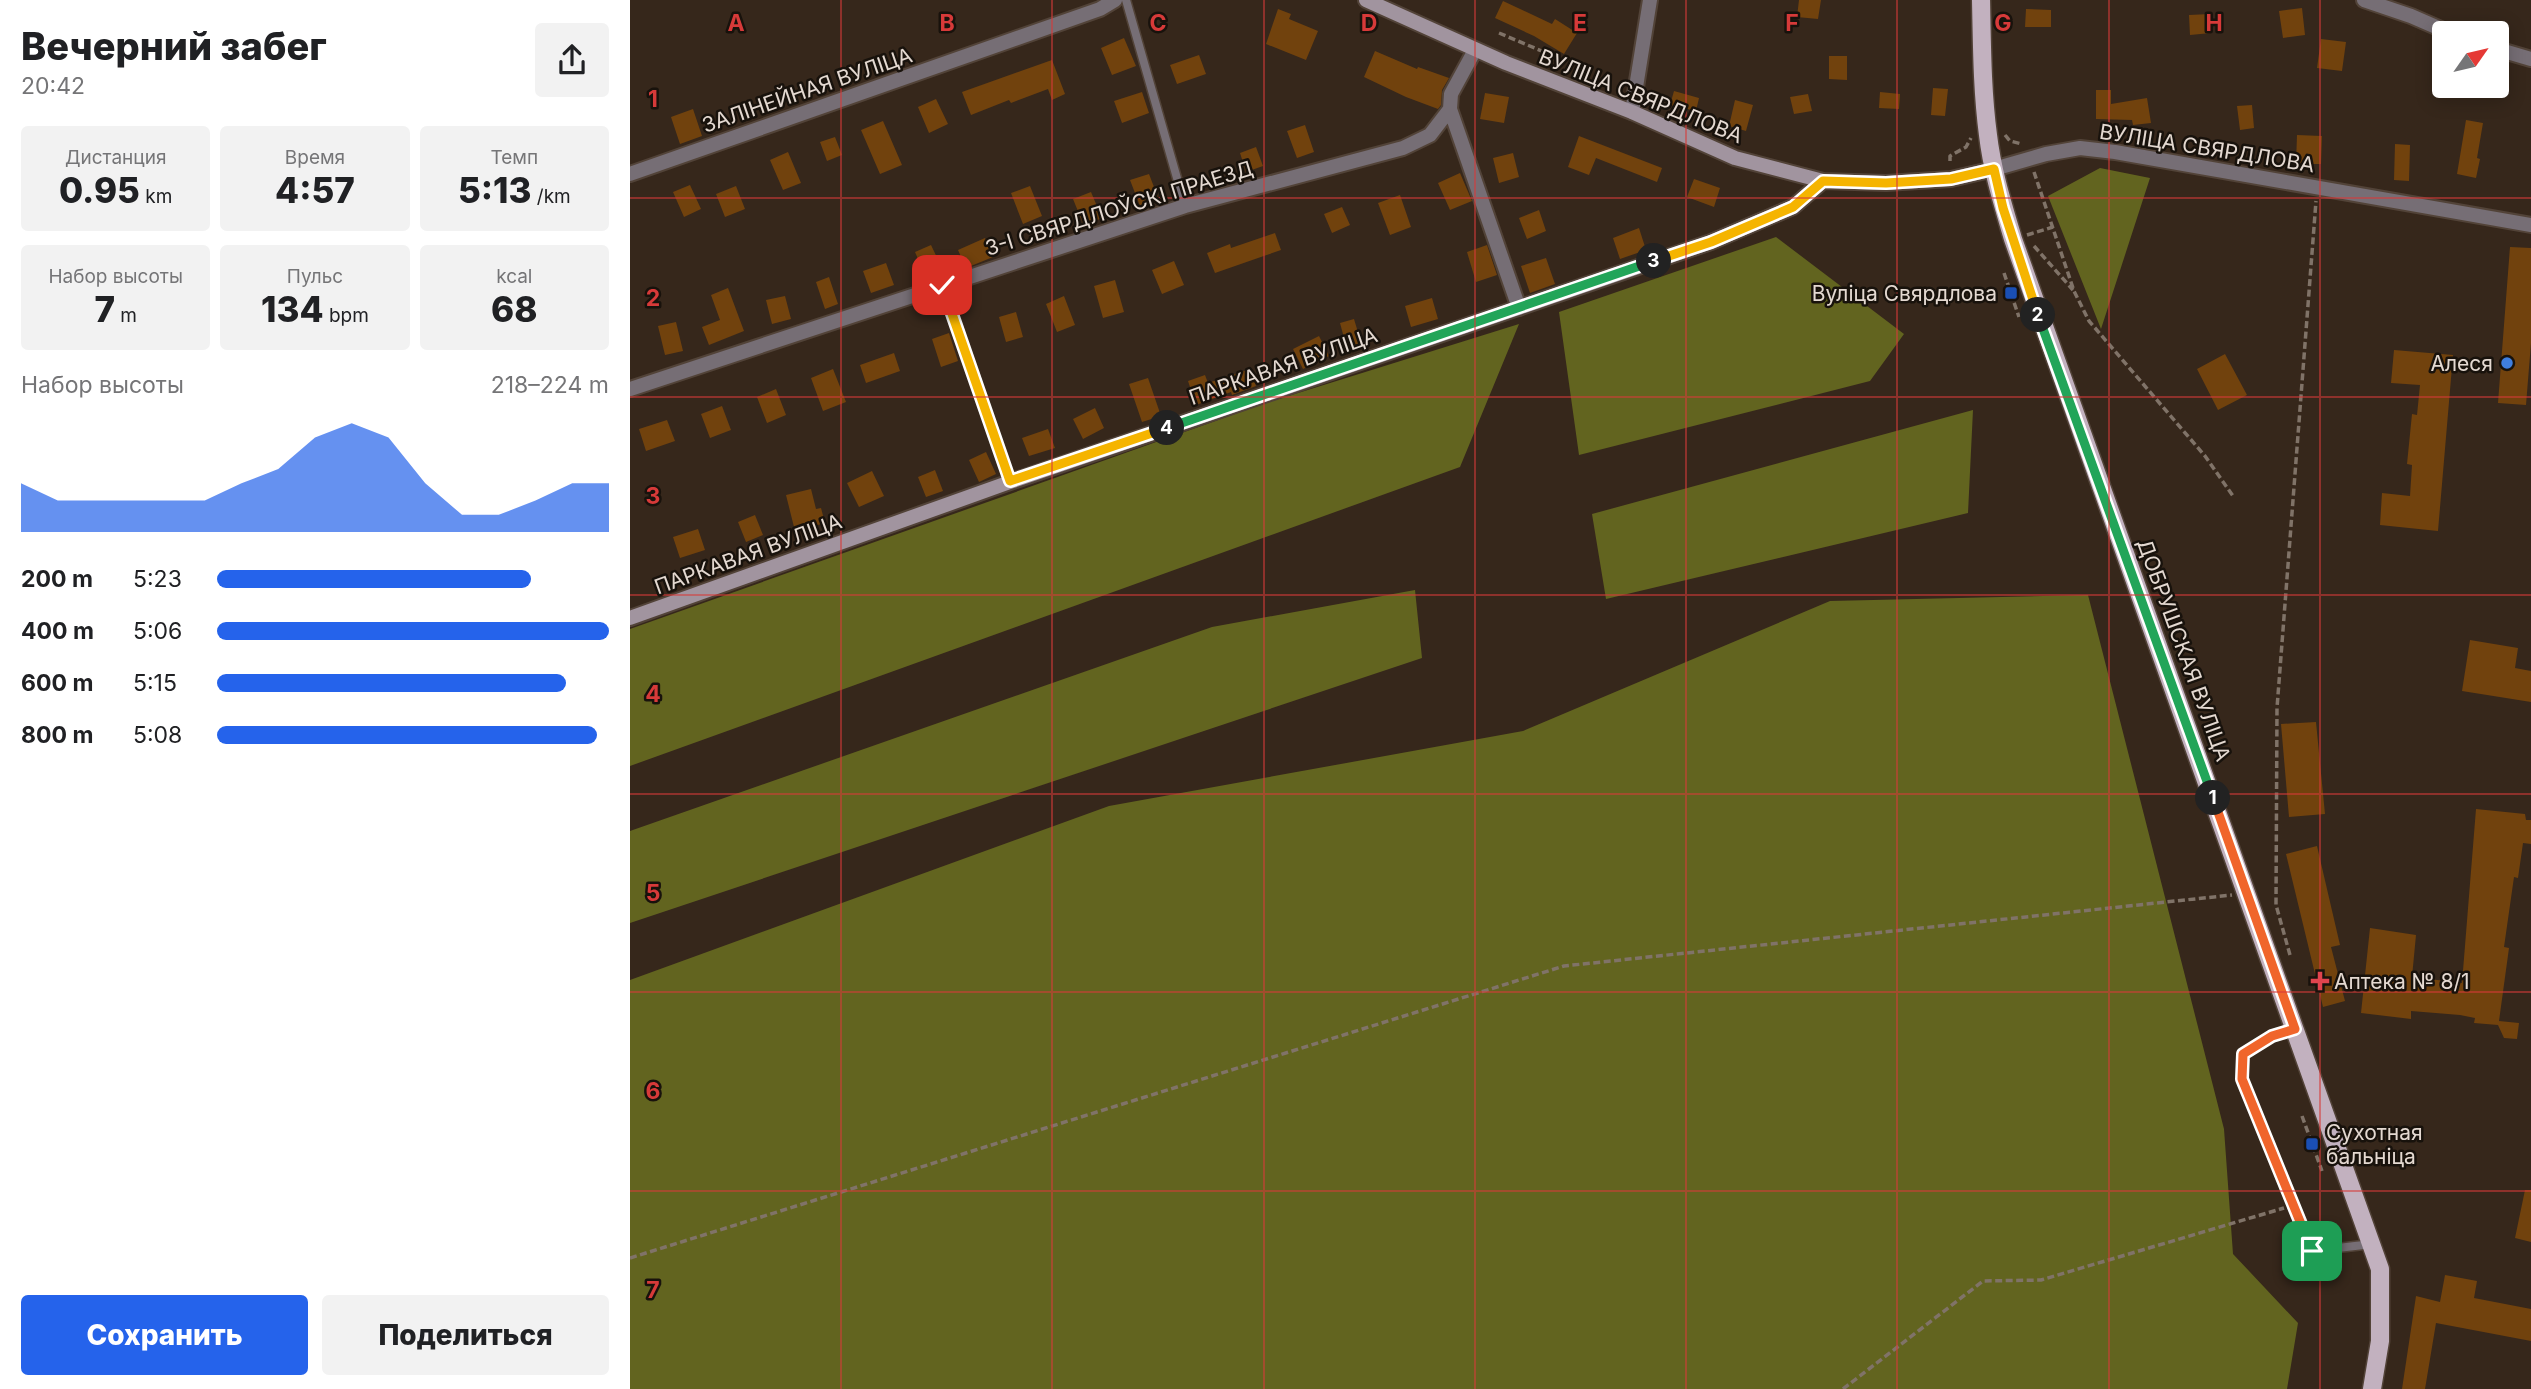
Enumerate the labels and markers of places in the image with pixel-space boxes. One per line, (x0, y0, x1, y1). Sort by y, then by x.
pin: 3 (1636, 244, 1672, 278)
pin (912, 255, 972, 315)
place label: Вуліца Свярдлова (1812, 281, 1997, 306)
marker: Вуліца Свярдлова (2003, 285, 2019, 301)
pin: 2 (2020, 298, 2056, 332)
place label: Алеся (2431, 351, 2493, 376)
marker: Алеся (2499, 355, 2515, 371)
pin: 4 (1150, 410, 1184, 446)
pin: 1 (2196, 780, 2230, 816)
place label: Аптека № 8/1 (2334, 969, 2470, 994)
marker: Аптека № 8/1 (2312, 973, 2328, 989)
place label: Сухотная бальніца (2326, 1120, 2423, 1169)
marker: Сухотная бальніца (2304, 1136, 2320, 1152)
pin (2282, 1221, 2342, 1281)

